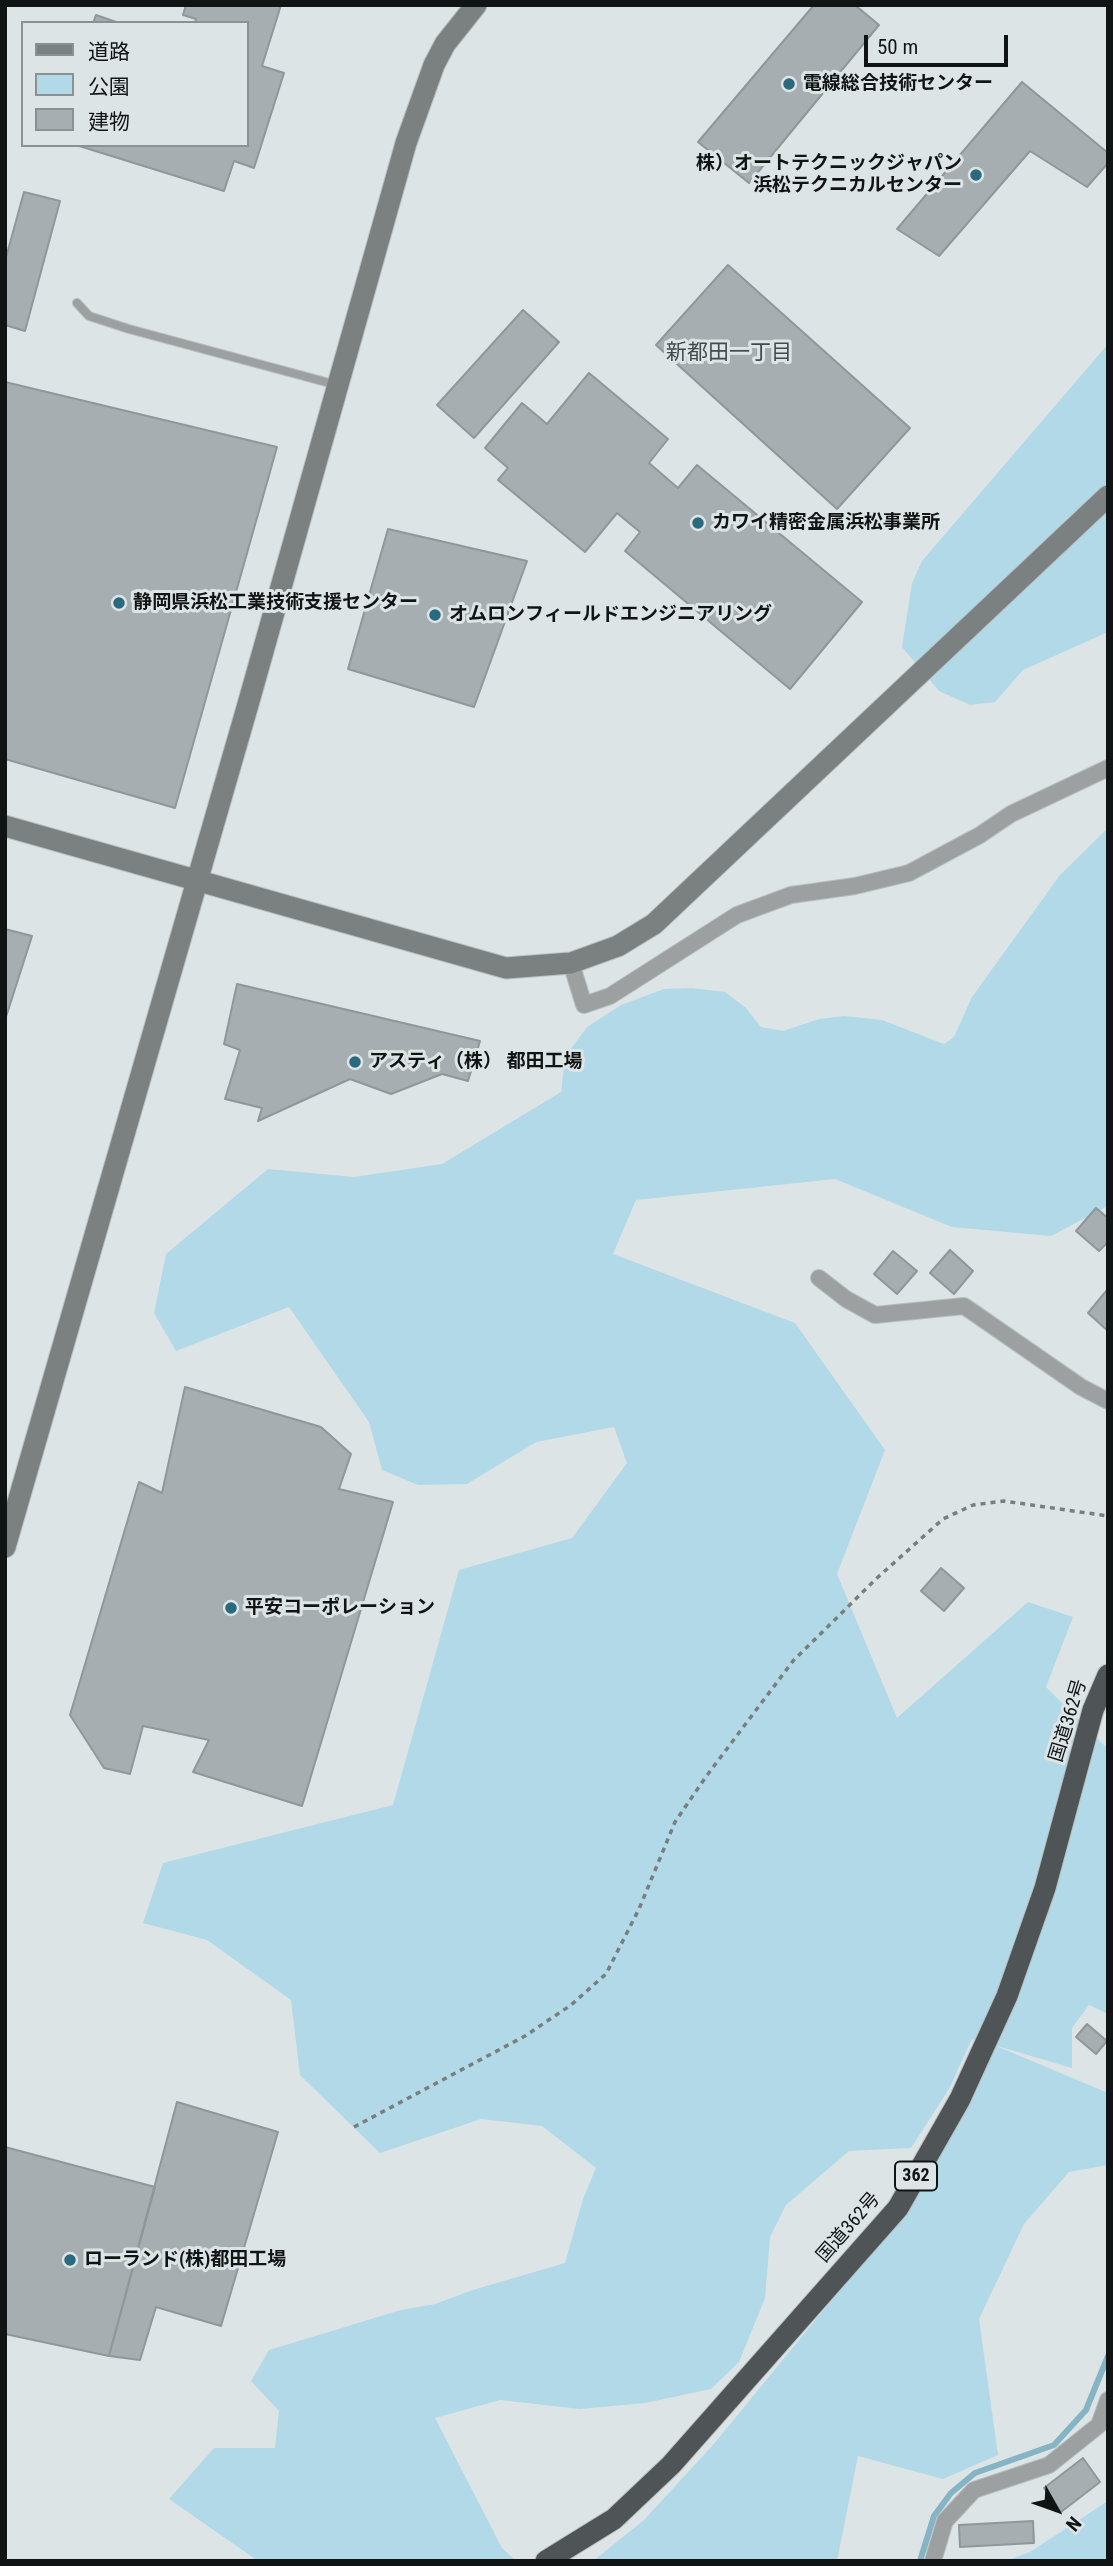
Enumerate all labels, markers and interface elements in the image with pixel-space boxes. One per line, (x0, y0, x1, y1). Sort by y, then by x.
legend (21, 21, 248, 147)
scale bar (868, 21, 1012, 65)
text: 50 m (877, 35, 918, 59)
text: 道路 (88, 40, 130, 64)
place label: 電線総合技術センター (803, 73, 993, 95)
text: 公園 (88, 75, 130, 99)
marker: 電線総合技術センター (781, 76, 797, 92)
text: 建物 (88, 110, 130, 134)
place label: 株）オートテクニックジャパン 浜松テクニカルセンター (696, 153, 962, 197)
marker: 株）オートテクニックジャパン 浜松テクニカルセンター (968, 167, 984, 183)
district label: 新都田一丁目 (666, 341, 792, 367)
place label: カワイ精密金属浜松事業所 (712, 512, 940, 534)
marker: カワイ精密金属浜松事業所 (690, 515, 706, 531)
place label: 静岡県浜松工業技術支援センター (133, 592, 418, 614)
marker: 静岡県浜松工業技術支援センター (111, 595, 127, 611)
place label: オムロンフィールドエンジニアリング (449, 604, 772, 626)
marker: オムロンフィールドエンジニアリング (427, 607, 443, 623)
place label: アスティ（株） 都田工場 (369, 1051, 582, 1073)
marker: アスティ（株） 都田工場 (347, 1054, 363, 1070)
place label: 平安コーポレーション (245, 1597, 435, 1619)
marker: 平安コーポレーション (223, 1600, 239, 1616)
street label: 国道362号 (1046, 1677, 1092, 1765)
road number: 362 (895, 2162, 937, 2190)
street label: 国道362号 (812, 2188, 886, 2268)
place label: ローランド(株)都田工場 (84, 2249, 286, 2271)
marker: ローランド(株)都田工場 (62, 2252, 78, 2268)
north arrow (1022, 2475, 1092, 2545)
text: N (1061, 2512, 1086, 2536)

